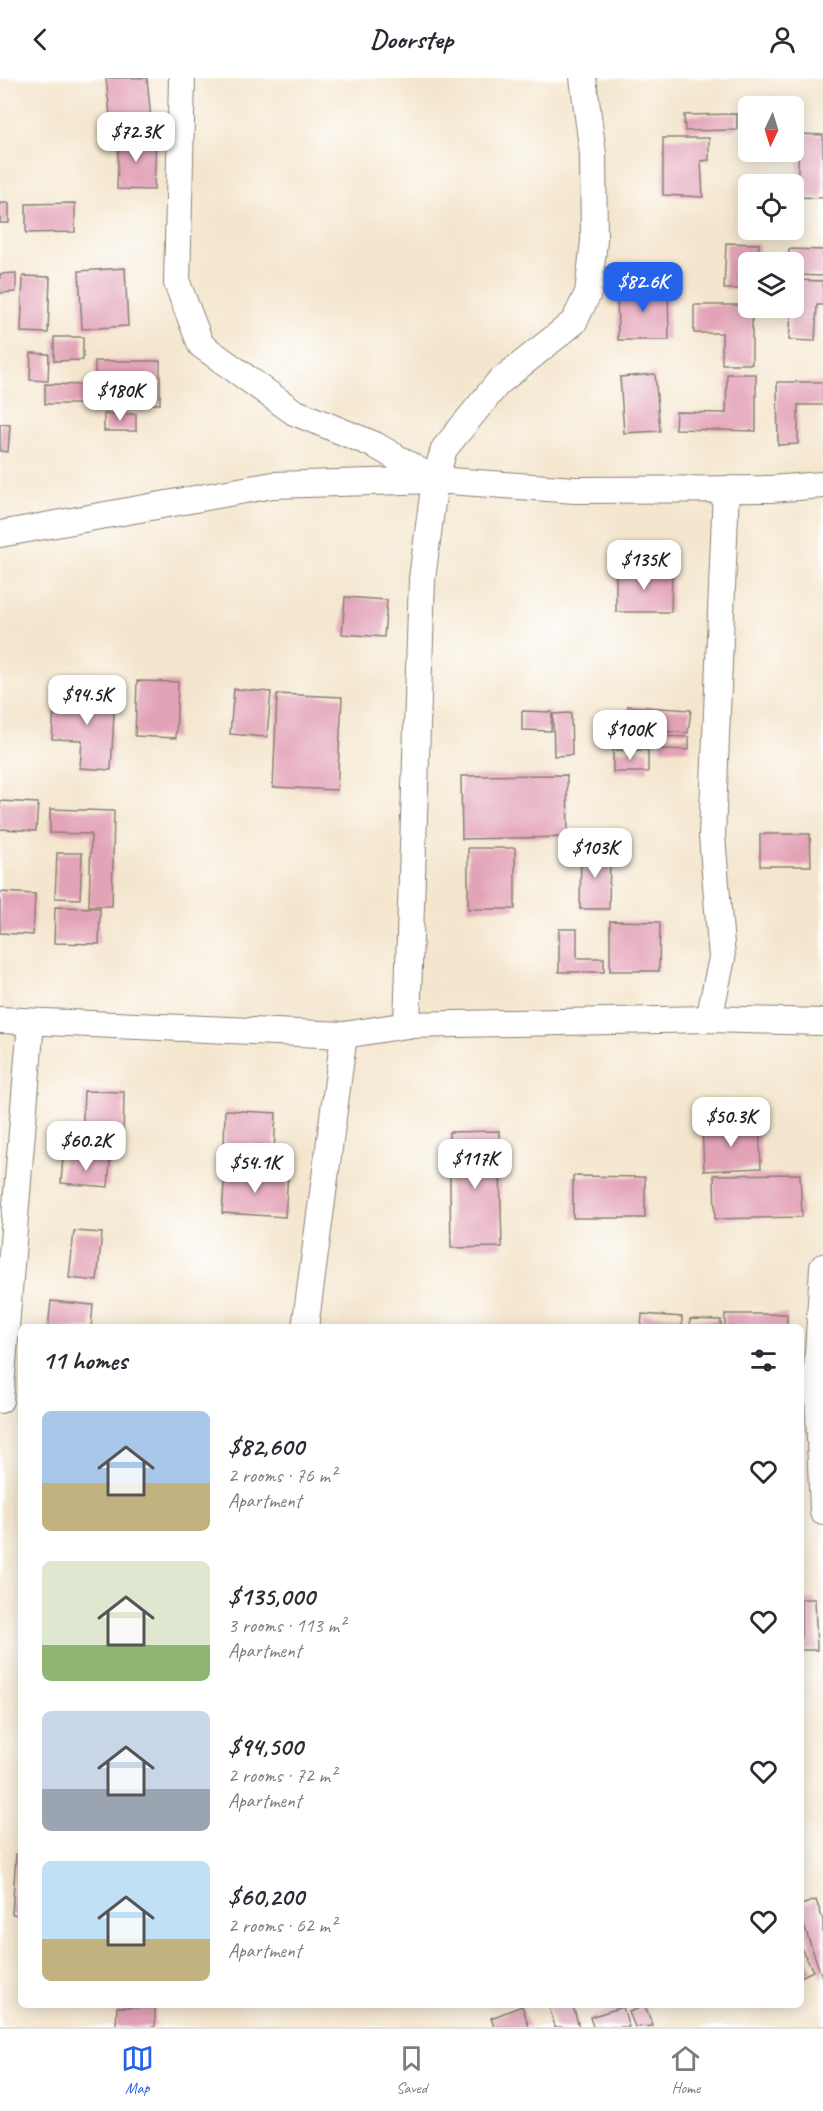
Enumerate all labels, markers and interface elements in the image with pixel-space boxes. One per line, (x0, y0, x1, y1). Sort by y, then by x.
text: Doorstep (370, 22, 453, 56)
icon: back (24, 23, 57, 56)
icon: person (766, 23, 799, 56)
north arrow (738, 96, 804, 162)
map controls (738, 96, 804, 318)
pin: $72.3K (87, 112, 185, 163)
text: $72.3K (111, 119, 161, 144)
button: locate (738, 174, 804, 240)
button: layers (738, 252, 804, 318)
pin: $82.6K (594, 262, 692, 313)
text: $82.6K (618, 269, 668, 294)
pin: $180K (78, 371, 162, 422)
text: $180K (97, 378, 143, 403)
pin: $135K (602, 540, 686, 591)
text: $135K (621, 547, 667, 572)
pin: $94.5K (38, 675, 136, 726)
text: $94.5K (62, 682, 112, 707)
pin: $100K (588, 710, 672, 761)
text: $100K (607, 717, 653, 742)
pin: $103K (553, 828, 637, 879)
text: $103K (572, 835, 618, 860)
pin: $50.3K (682, 1097, 780, 1148)
text: $50.3K (706, 1104, 756, 1129)
pin: $60.2K (37, 1121, 135, 1172)
text: $60.2K (61, 1128, 111, 1153)
pin: $117K (433, 1139, 517, 1190)
pin: $54.1K (206, 1143, 304, 1194)
text: $117K (452, 1146, 498, 1171)
text: $54.1K (230, 1150, 280, 1175)
text: 11 homes (42, 1344, 127, 1377)
icon: filters (747, 1344, 780, 1377)
text: $82,600 (228, 1430, 304, 1463)
icon: home (90, 1435, 162, 1507)
icon: heart (747, 1455, 780, 1488)
text: 2 rooms · 76 m² (228, 1463, 336, 1488)
text: Apartment (228, 1488, 301, 1513)
text: $135,000 (228, 1580, 315, 1613)
icon: home (90, 1585, 162, 1657)
icon: heart (747, 1605, 780, 1638)
text: 3 rooms · 113 m² (228, 1613, 345, 1638)
text: Apartment (228, 1638, 301, 1663)
text: $94,500 (228, 1730, 303, 1763)
icon: home (90, 1735, 162, 1807)
icon: heart (747, 1755, 780, 1788)
text: 2 rooms · 72 m² (228, 1763, 336, 1788)
text: Apartment (228, 1788, 301, 1813)
text: $60,200 (228, 1880, 304, 1913)
icon: home (90, 1885, 162, 1957)
icon: heart (747, 1905, 780, 1938)
text: 2 rooms · 62 m² (228, 1913, 336, 1938)
text: Apartment (228, 1938, 301, 1963)
tab: Map (121, 2042, 154, 2098)
tab: Saved (395, 2042, 428, 2098)
tab: Home (669, 2042, 702, 2098)

